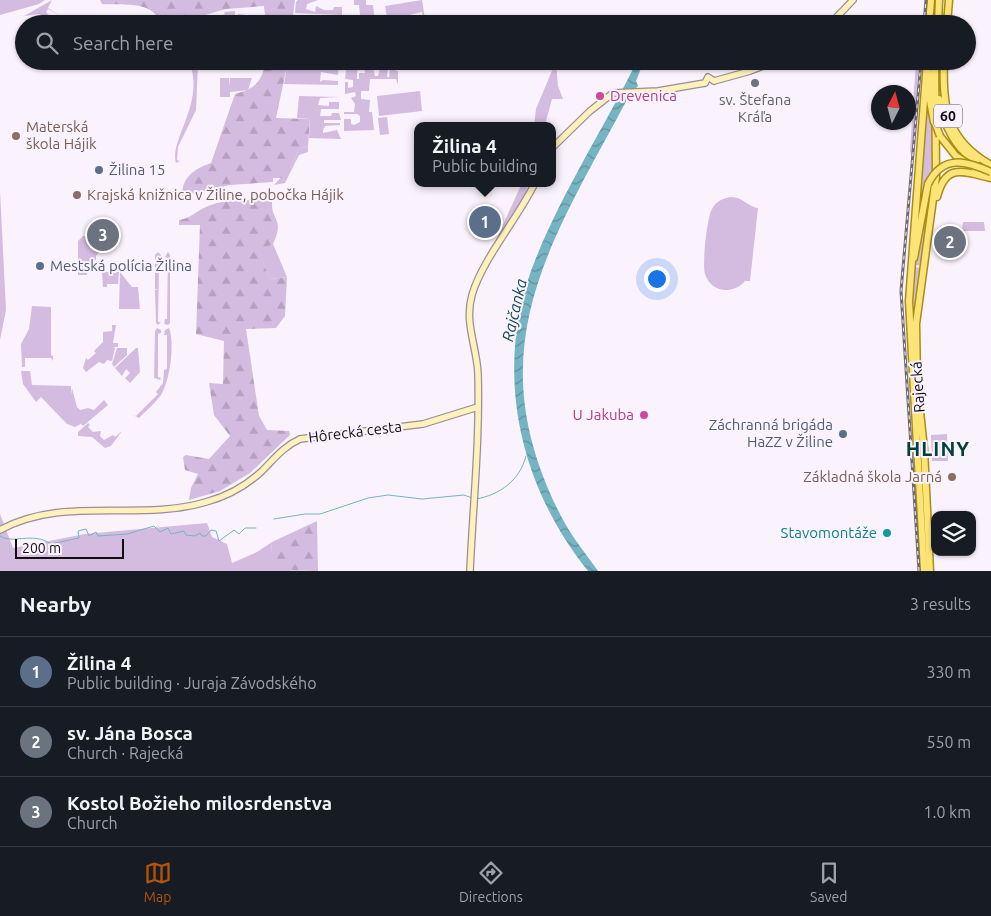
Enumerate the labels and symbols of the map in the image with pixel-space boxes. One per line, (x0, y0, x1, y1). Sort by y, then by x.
marker: sv. Štefana Kráľa (749, 77, 761, 89)
north arrow (871, 85, 916, 130)
place label: Drevenica (610, 87, 677, 104)
marker: Drevenica (594, 90, 606, 102)
place label: sv. Štefana Kráľa (719, 91, 791, 125)
road number: 60 (934, 104, 962, 128)
place label: Materská škola Hájik (26, 118, 97, 152)
marker: Materská škola Hájik (10, 130, 22, 142)
place label: Žilina 15 (109, 161, 166, 178)
marker: Žilina 15 (93, 164, 105, 176)
place label: Krajská knižnica v Žiline, pobočka Hájik (87, 186, 344, 203)
marker: Krajská knižnica v Žiline, pobočka Hájik (71, 189, 83, 201)
pin: 1 (469, 203, 501, 241)
pin: 3 (87, 216, 119, 254)
pin: 2 (934, 223, 966, 261)
place label: Mestská polícia Žilina (50, 257, 192, 274)
marker: Mestská polícia Žilina (34, 260, 46, 272)
your location (644, 266, 670, 292)
water label: Rajčanka (498, 277, 530, 343)
street label: Rajecká (907, 361, 928, 413)
place label: U Jakuba (573, 406, 634, 423)
marker: U Jakuba (638, 409, 650, 421)
place label: Záchranná brigáda HaZZ v Žiline (709, 416, 833, 450)
street label: Hôrecká cesta (307, 417, 403, 446)
marker: Záchranná brigáda HaZZ v Žiline (837, 428, 849, 440)
district label: HLINY (906, 437, 970, 460)
place label: Základná škola Jarná (803, 468, 942, 485)
marker: Základná škola Jarná (946, 471, 958, 483)
place label: Stavomontáže (781, 524, 877, 541)
marker: Stavomontáže (881, 527, 893, 539)
scale bar (15, 536, 124, 559)

